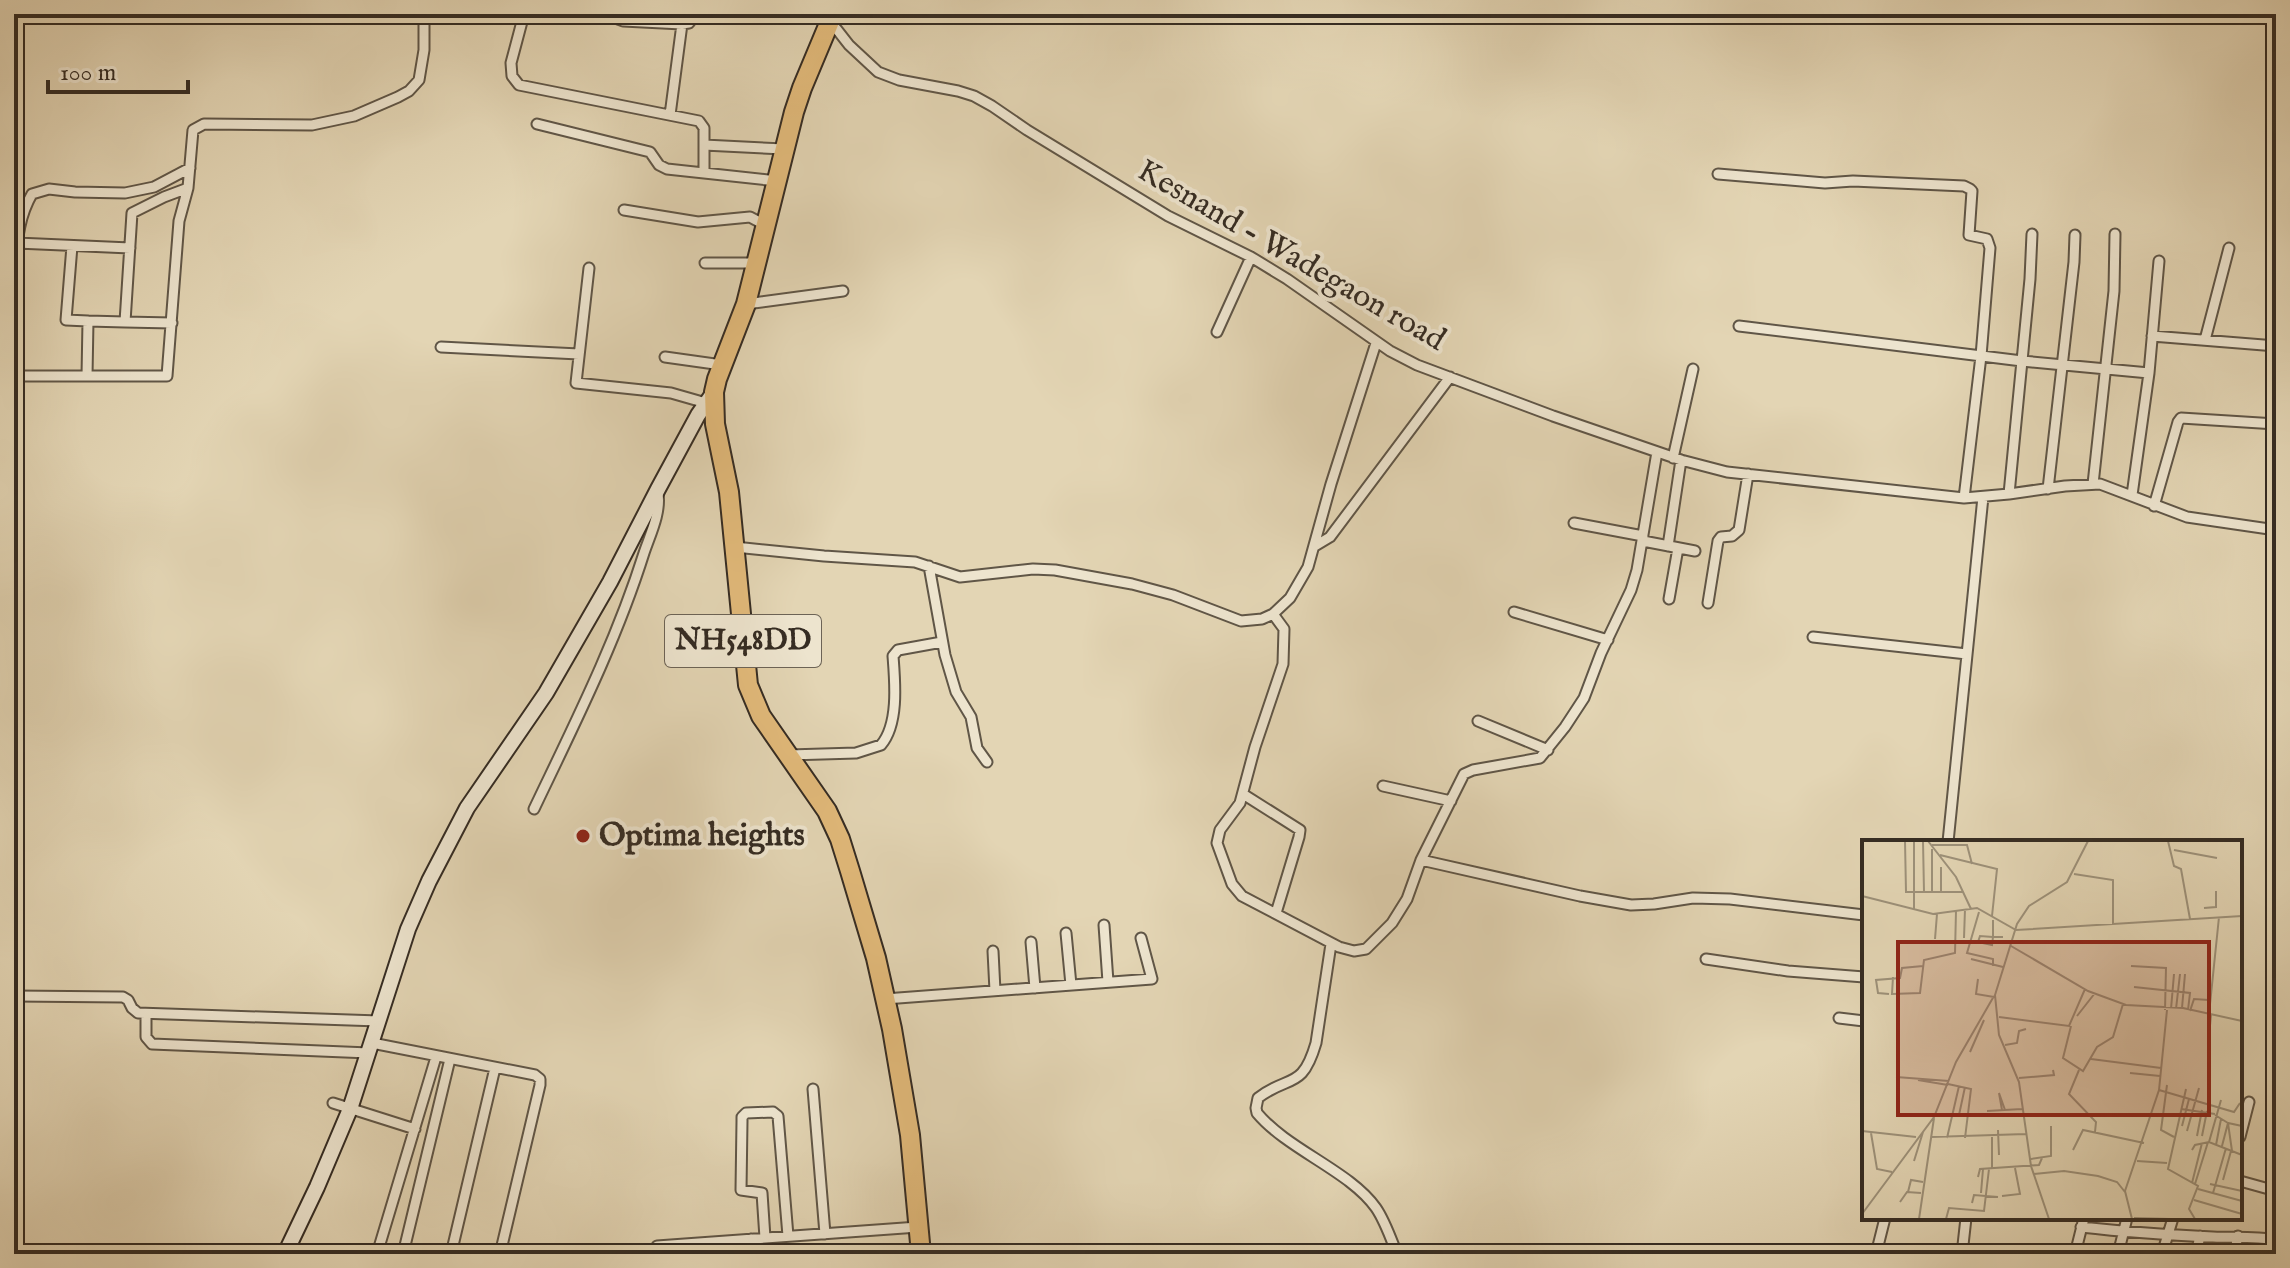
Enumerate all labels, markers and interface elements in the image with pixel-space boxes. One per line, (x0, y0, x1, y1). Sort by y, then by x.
scale bar (48, 44, 188, 94)
text: 100 m (60, 58, 116, 89)
street label: Kesnand - Wadegaon road (1130, 151, 1453, 362)
road number: NH548DD (665, 615, 821, 667)
place label: Optima heights (599, 816, 805, 857)
marker: Optima heights (574, 827, 592, 845)
inset map (1862, 840, 2242, 1220)

